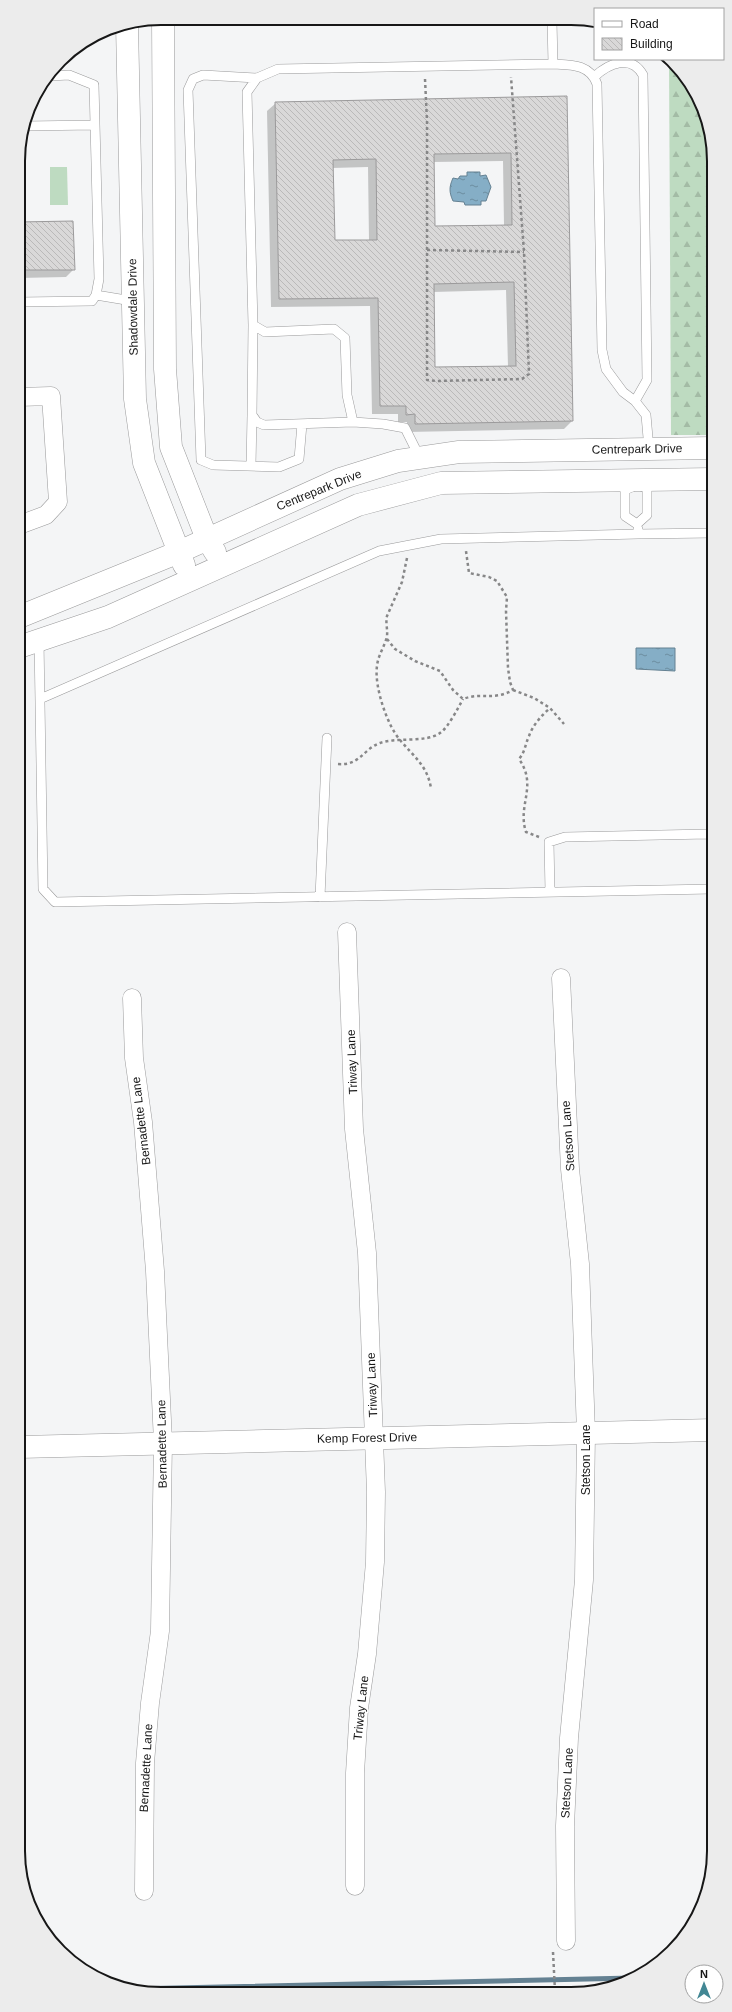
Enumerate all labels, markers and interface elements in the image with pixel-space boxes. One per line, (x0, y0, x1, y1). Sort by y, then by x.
legend (594, 8, 724, 60)
text: Road (630, 17, 659, 31)
text: Building (630, 37, 673, 51)
street label: Shadowdale Drive (125, 258, 141, 356)
street label: Centrepark Drive (592, 441, 683, 457)
street label: Centrepark Drive (274, 466, 364, 513)
street label: Triway Lane (344, 1029, 360, 1095)
street label: Bernadette Lane (129, 1076, 153, 1166)
street label: Stetson Lane (559, 1100, 577, 1172)
street label: Triway Lane (364, 1352, 380, 1418)
street label: Bernadette Lane (154, 1399, 170, 1488)
street label: Stetson Lane (579, 1424, 593, 1495)
street label: Kemp Forest Drive (317, 1430, 417, 1446)
street label: Triway Lane (351, 1675, 371, 1741)
street label: Bernadette Lane (137, 1723, 155, 1813)
street label: Stetson Lane (558, 1747, 576, 1819)
north arrow (684, 1964, 724, 2004)
text: N (700, 1968, 708, 1980)

